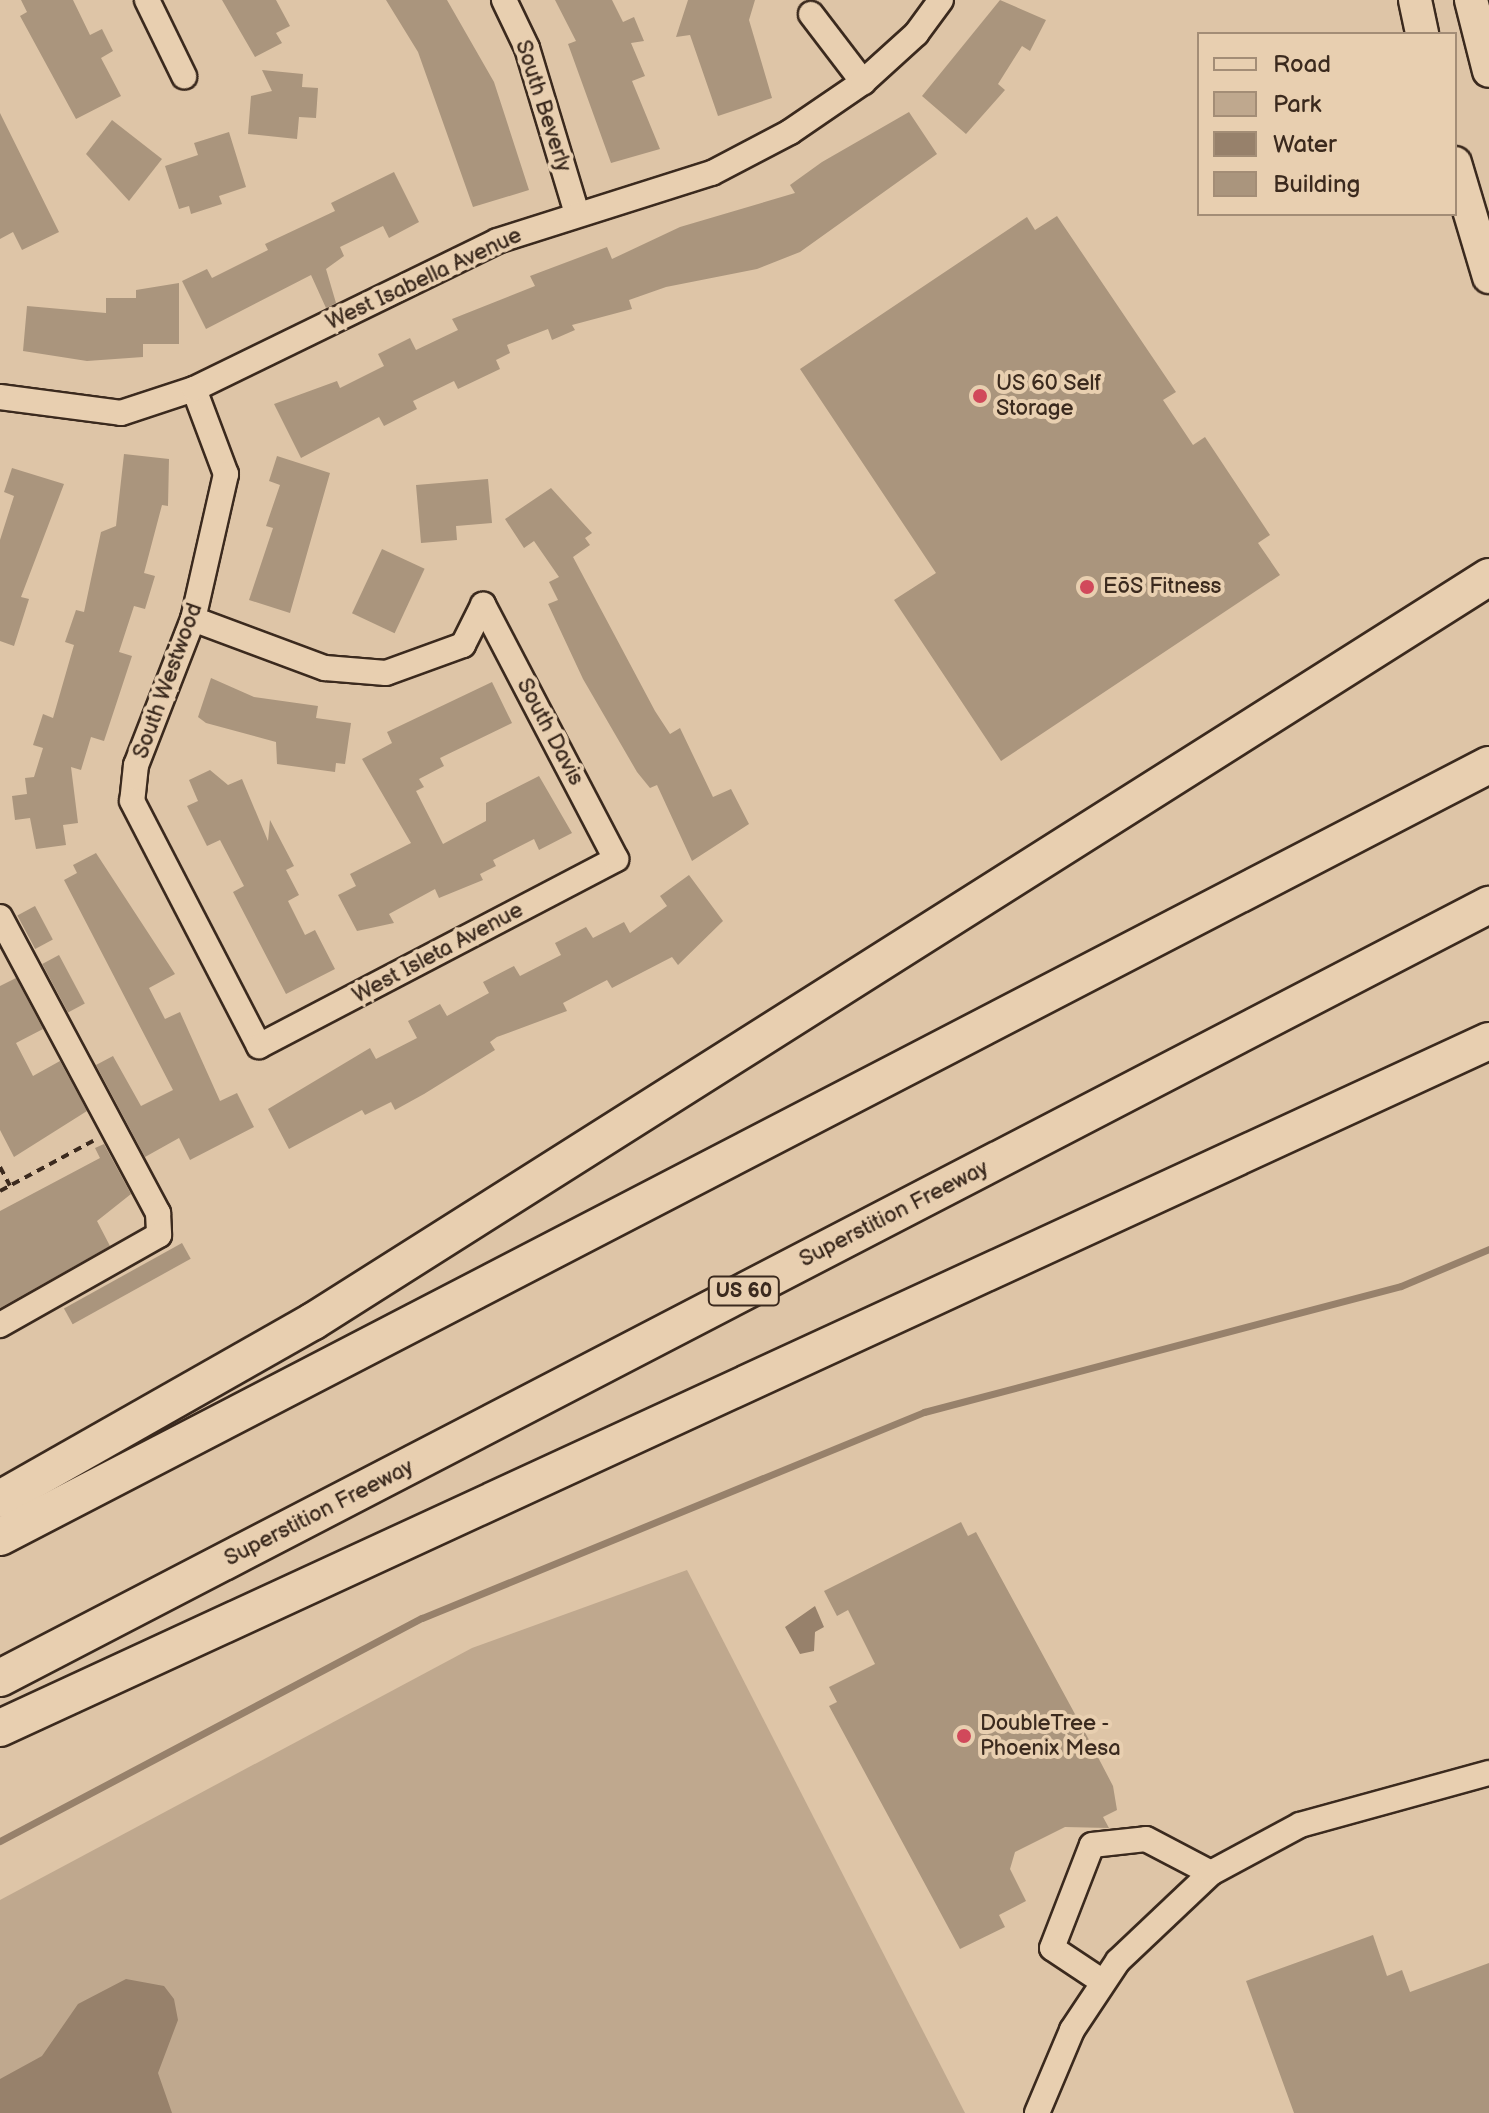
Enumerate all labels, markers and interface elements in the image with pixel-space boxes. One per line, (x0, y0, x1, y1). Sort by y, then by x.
legend (1197, 32, 1457, 216)
street label: South Beverly (509, 37, 577, 175)
text: Road (1273, 50, 1331, 79)
text: Park (1273, 90, 1321, 119)
text: Water (1273, 130, 1337, 159)
text: Building (1273, 170, 1360, 199)
street label: West Isabella Avenue (322, 222, 526, 336)
place label: US 60 Self Storage (996, 370, 1102, 422)
marker: US 60 Self Storage (971, 387, 989, 405)
place label: EōS Fitness (1103, 574, 1221, 600)
marker: EōS Fitness (1078, 578, 1096, 596)
street label: South Westwood (127, 599, 209, 763)
street label: South Davis (511, 674, 589, 790)
street label: West Isleta Avenue (348, 897, 528, 1009)
street label: Superstition Freeway (795, 1155, 993, 1273)
road number: US 60 (706, 1275, 782, 1307)
street label: Superstition Freeway (220, 1454, 418, 1572)
place label: DoubleTree - Phoenix Mesa (980, 1710, 1121, 1762)
marker: DoubleTree - Phoenix Mesa (955, 1727, 973, 1745)

